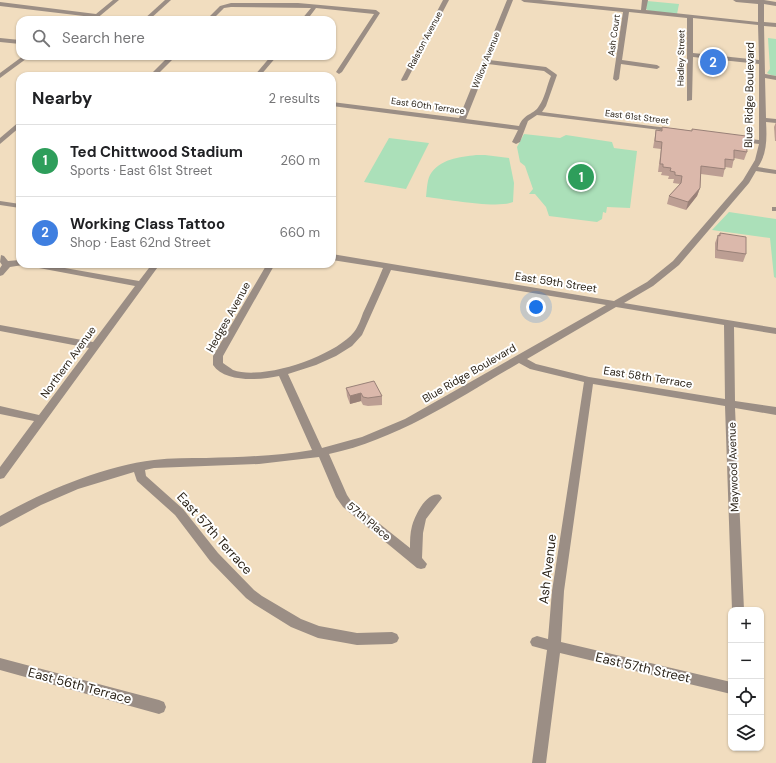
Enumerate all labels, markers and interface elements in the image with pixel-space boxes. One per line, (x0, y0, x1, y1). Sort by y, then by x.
street label: Ralston Avenue (405, 9, 445, 71)
street label: Ash Court (605, 13, 623, 57)
search box (16, 16, 336, 60)
icon: search (30, 27, 52, 49)
text: Search here (62, 28, 145, 48)
street label: Hadley Street (675, 29, 688, 86)
street label: Willow Avenue (469, 30, 503, 90)
street label: Blue Ridge Boulevard (741, 42, 757, 148)
pin: 2 (700, 47, 726, 77)
text: Nearby (32, 87, 92, 109)
text: 2 results (269, 90, 320, 107)
street label: East 60th Terrace (390, 95, 466, 117)
street label: East 61st Street (604, 107, 670, 127)
text: Ted Chittwood Stadium (70, 142, 243, 162)
text: 1 (43, 152, 47, 169)
text: 260 m (280, 152, 320, 169)
text: Sports · East 61st Street (70, 162, 212, 179)
pin: 1 (568, 162, 594, 192)
text: Working Class Tattoo (70, 214, 225, 234)
text: 2 (41, 224, 49, 241)
text: 660 m (280, 224, 320, 241)
text: Shop · East 62nd Street (70, 234, 211, 251)
street label: East 59th Street (514, 269, 598, 295)
street label: Hedges Avenue (203, 279, 253, 355)
your location (526, 297, 546, 317)
street label: Northern Avenue (37, 323, 99, 401)
street label: Blue Ridge Boulevard (420, 340, 518, 406)
street label: East 58th Terrace (603, 363, 693, 391)
street label: Maywood Avenue (724, 422, 742, 512)
street label: East 57th Terrace (173, 489, 256, 578)
street label: 57th Place (344, 498, 394, 544)
street label: Ash Avenue (535, 533, 560, 605)
map controls (728, 607, 764, 751)
button: + (728, 607, 764, 643)
button: − (728, 643, 764, 679)
street label: East 57th Street (594, 648, 692, 687)
street label: East 56th Terrace (26, 664, 133, 707)
button: locate (728, 679, 764, 715)
button: layers (728, 715, 764, 751)

